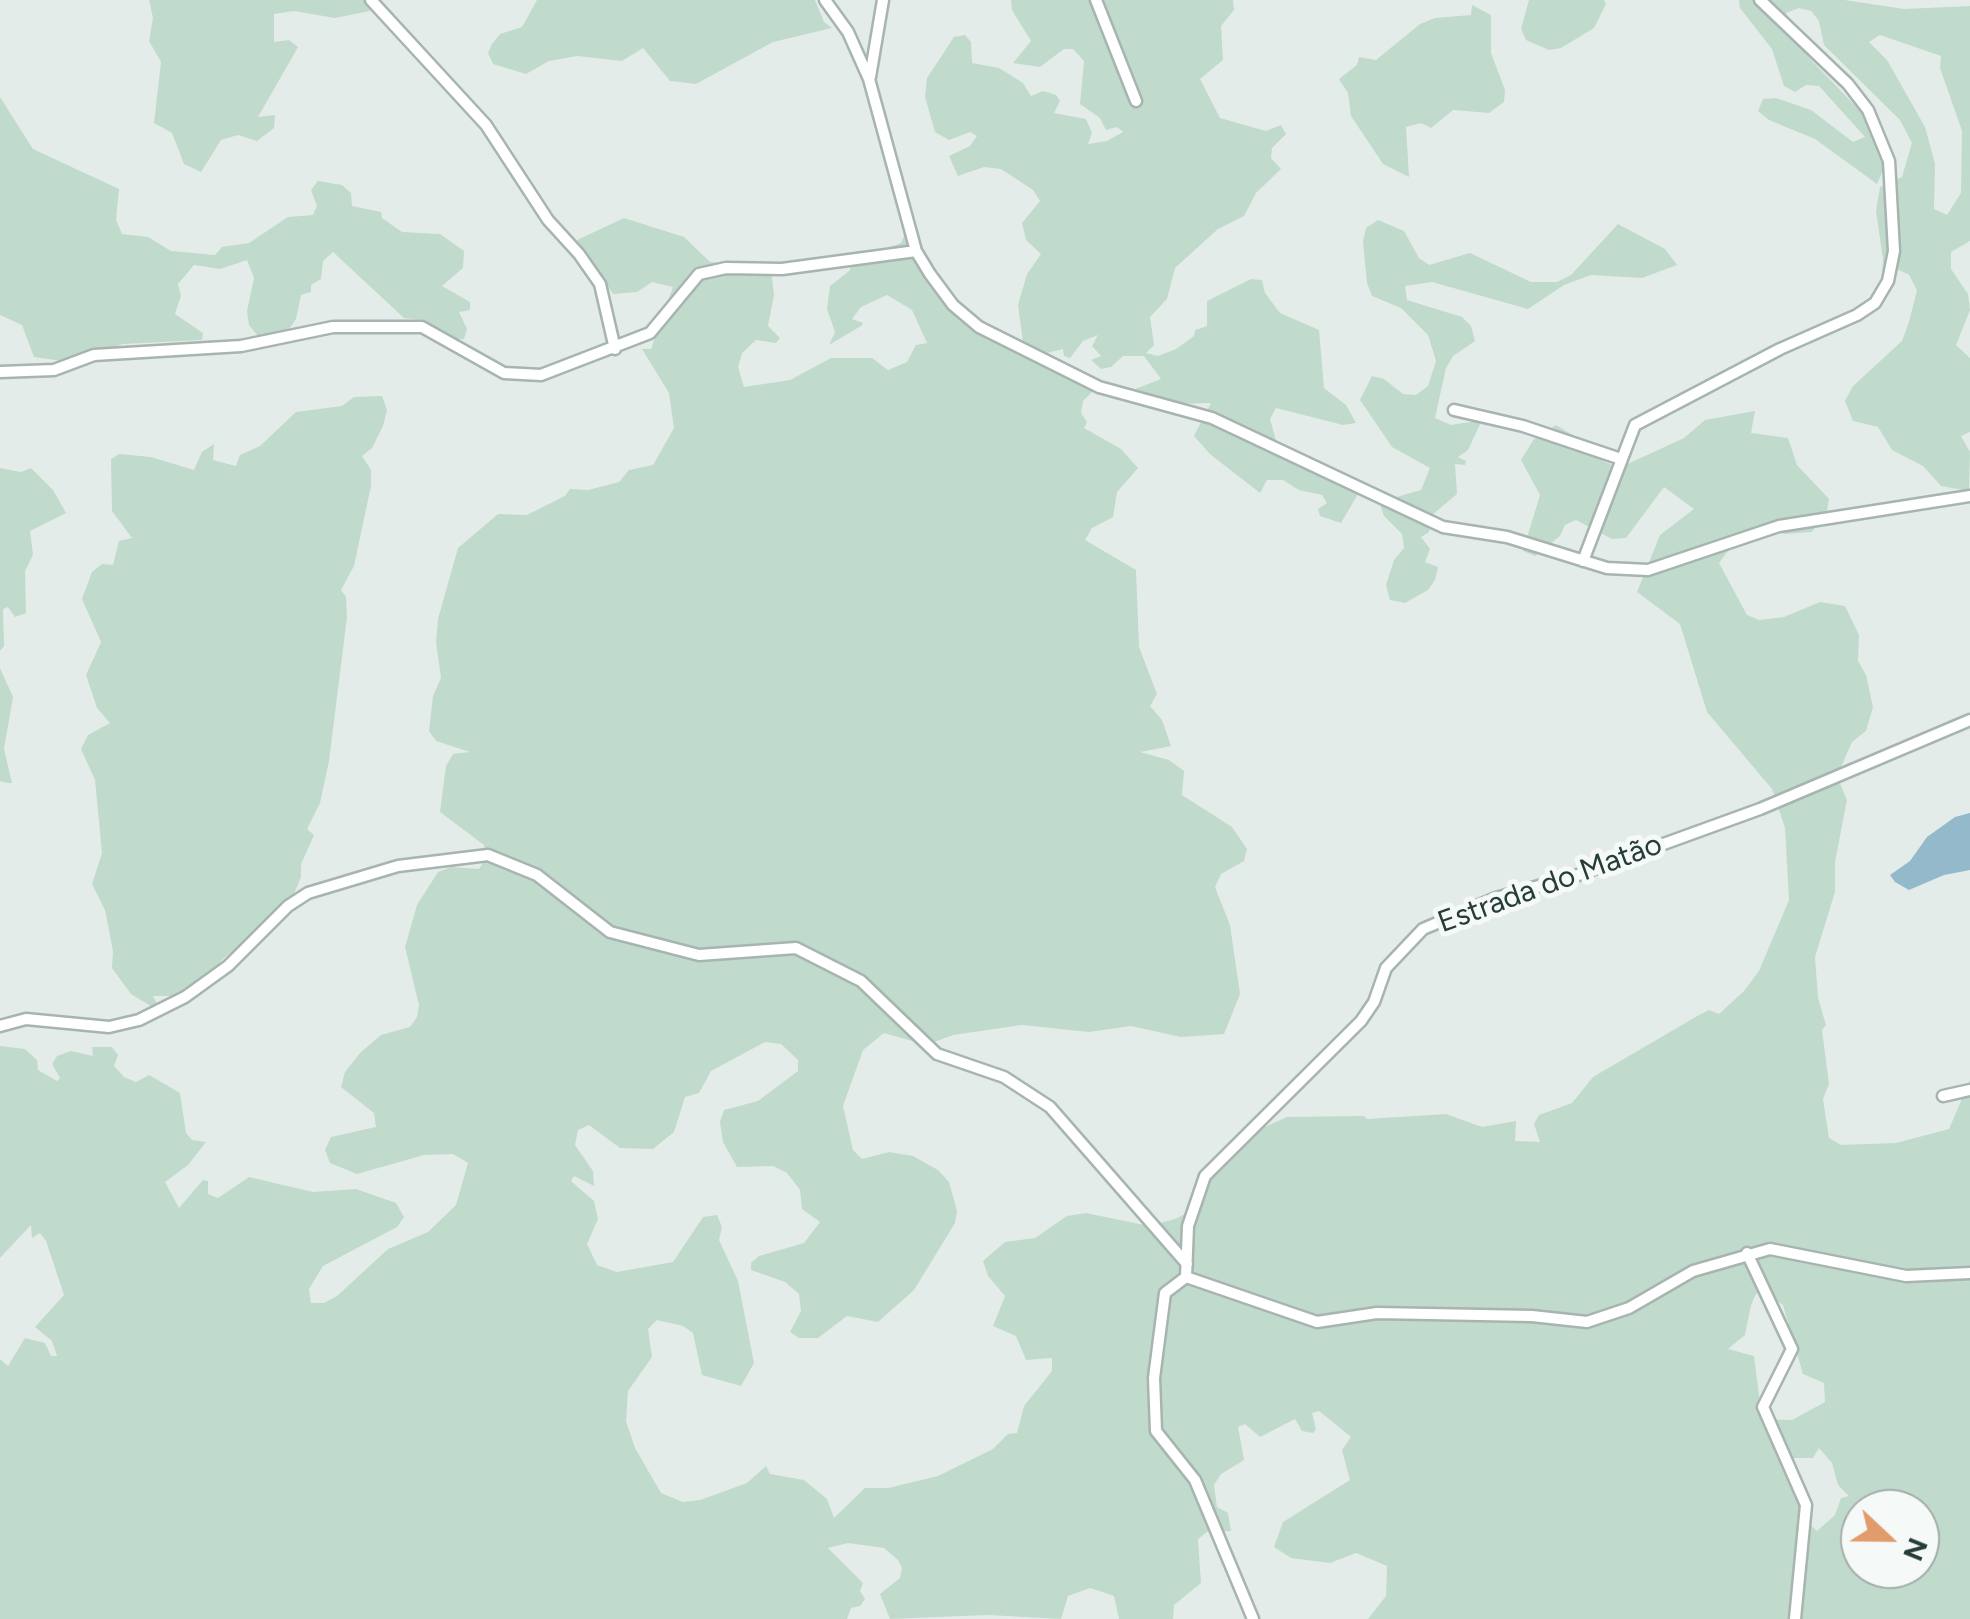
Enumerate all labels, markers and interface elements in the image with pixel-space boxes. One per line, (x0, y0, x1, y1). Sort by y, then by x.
street label: Estrada do Matão (1433, 827, 1667, 941)
north arrow (1840, 1489, 1940, 1589)
text: N (1896, 1533, 1936, 1566)

